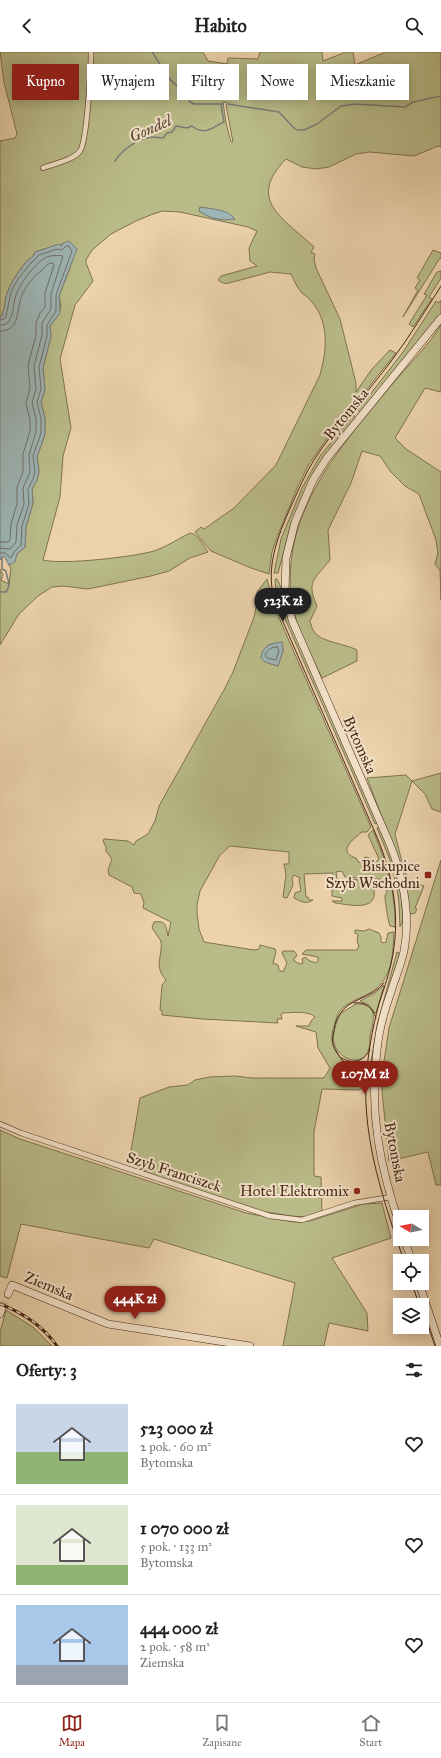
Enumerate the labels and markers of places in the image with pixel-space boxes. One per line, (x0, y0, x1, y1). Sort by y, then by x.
pin: 523K zł (246, 588, 320, 622)
place label: Biskupice Szyb Wschodni (326, 857, 420, 892)
marker: Biskupice Szyb Wschodni (423, 870, 433, 880)
pin: 1.07M zł (324, 1061, 406, 1095)
place label: Hotel Elektromix (240, 1182, 349, 1200)
marker: Hotel Elektromix (352, 1186, 362, 1196)
pin: 444K zł (98, 1286, 172, 1320)

